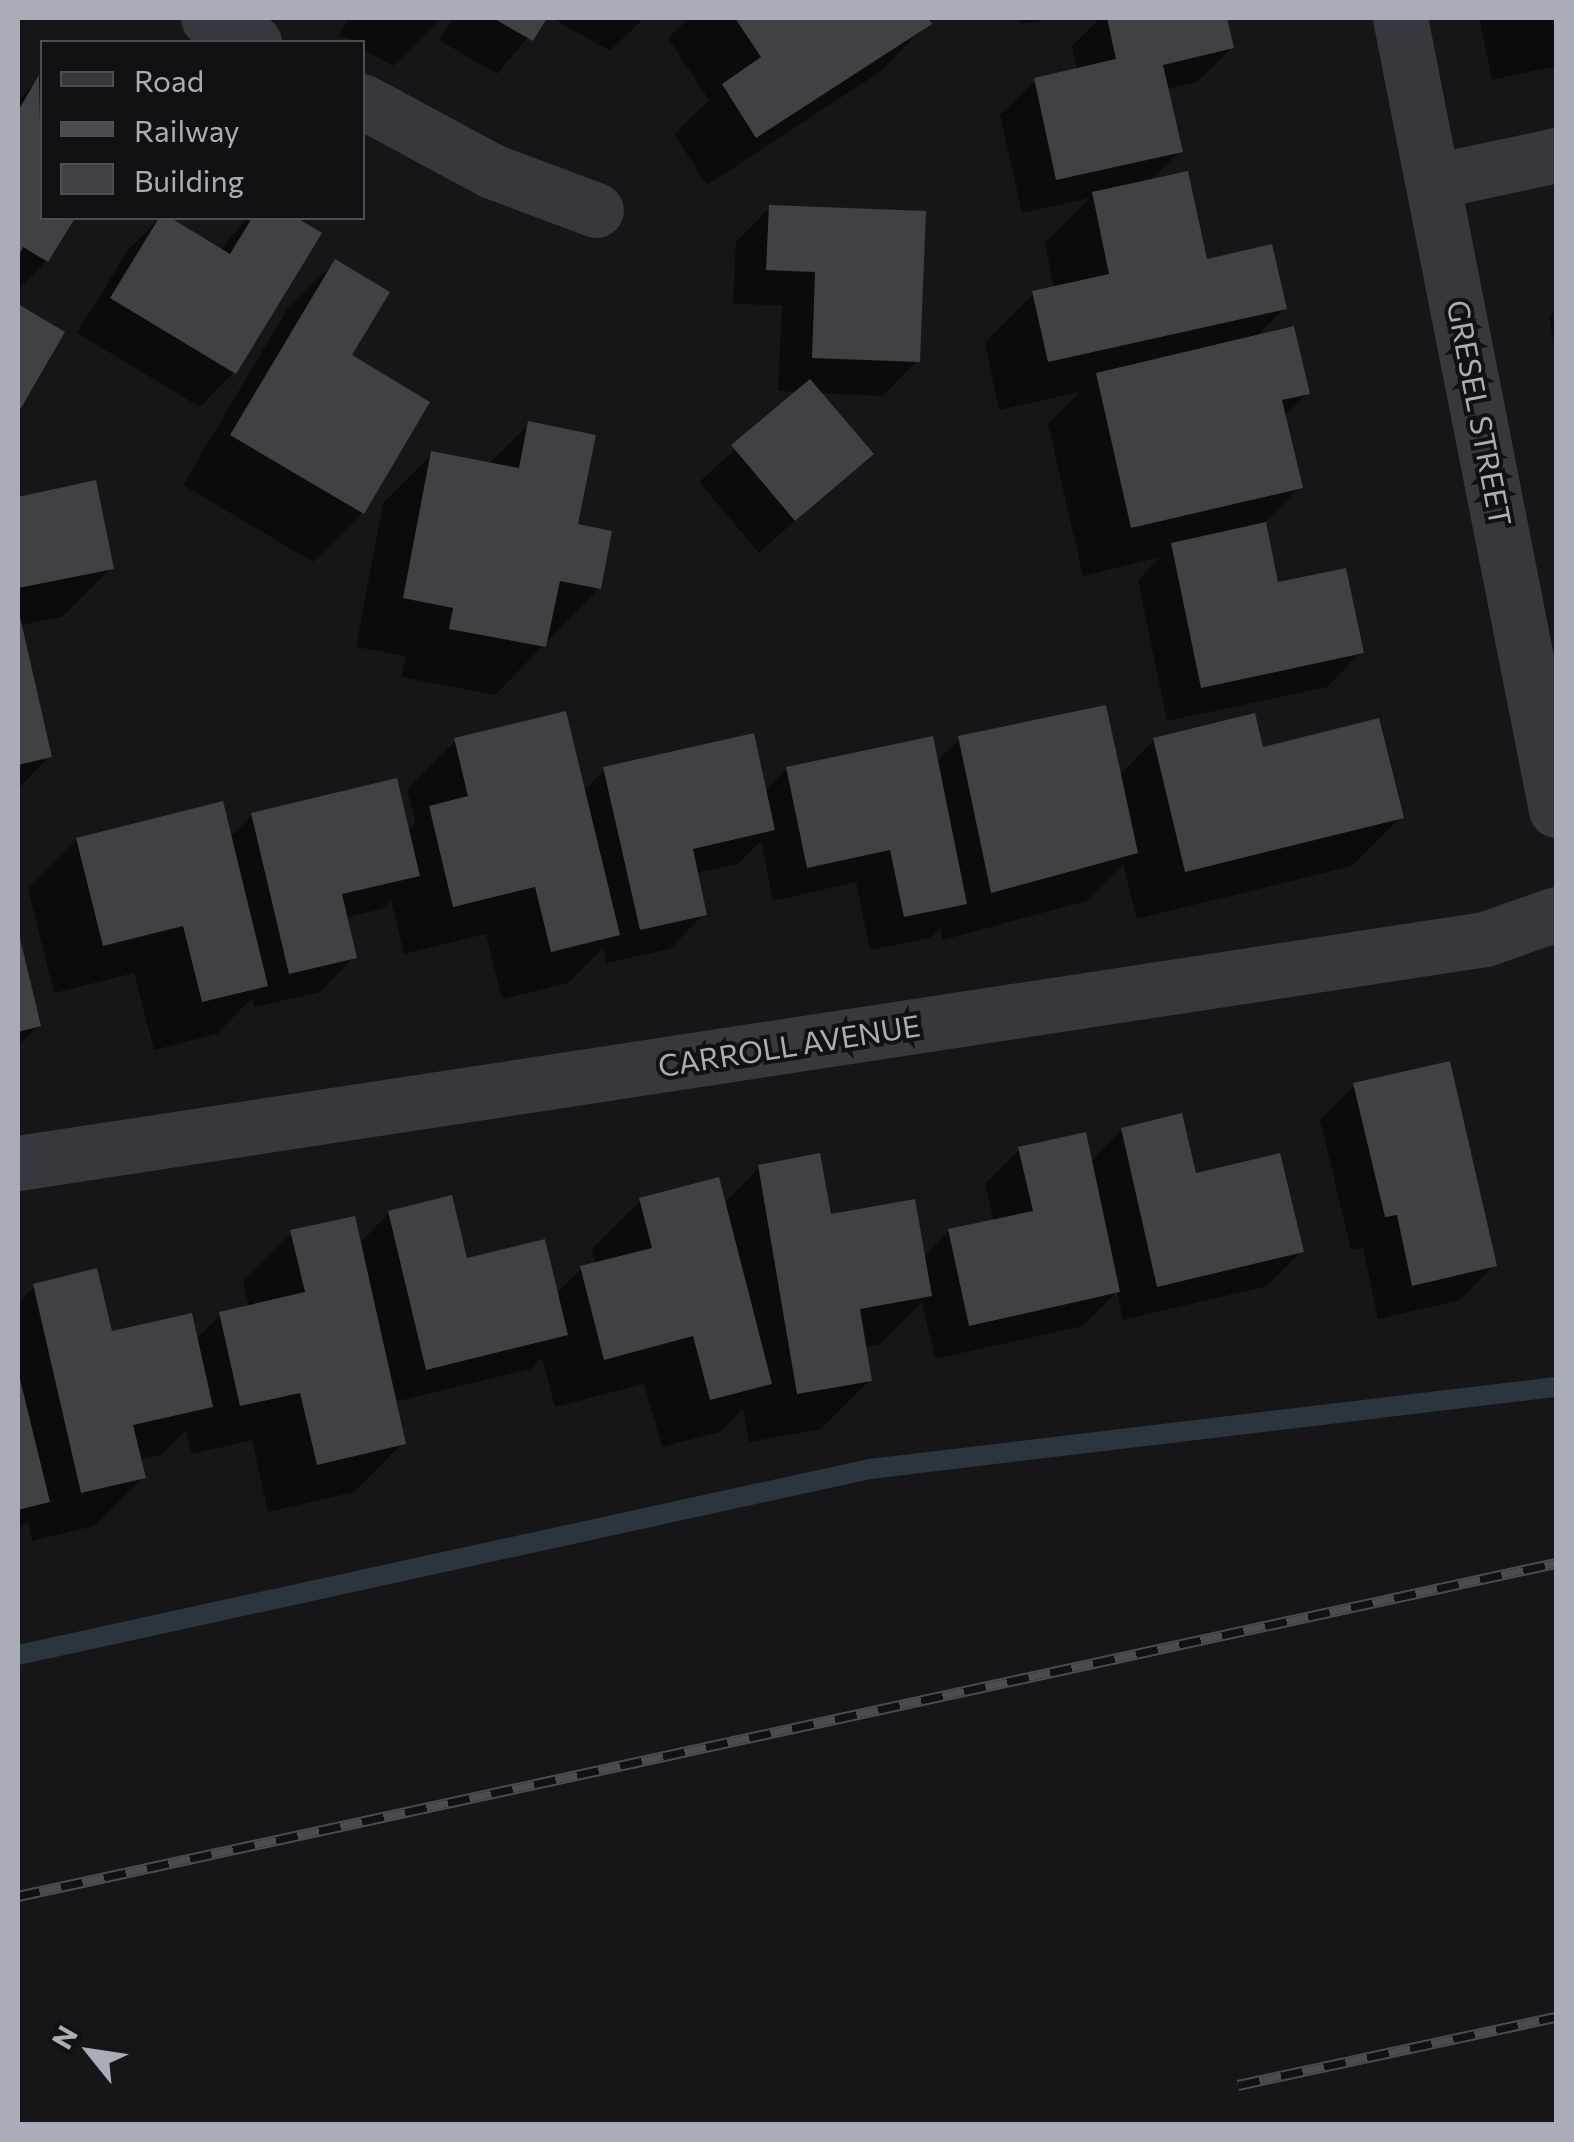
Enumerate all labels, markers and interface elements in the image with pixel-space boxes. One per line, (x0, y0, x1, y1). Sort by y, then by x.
legend (40, 40, 365, 220)
text: Road (134, 61, 204, 98)
text: Railway (134, 111, 240, 148)
text: Building (134, 161, 244, 198)
street label: GRESEL STREET (1440, 297, 1520, 529)
street label: CARROLL AVENUE (655, 1007, 923, 1083)
north arrow (40, 2002, 140, 2102)
text: N (44, 2019, 84, 2055)

